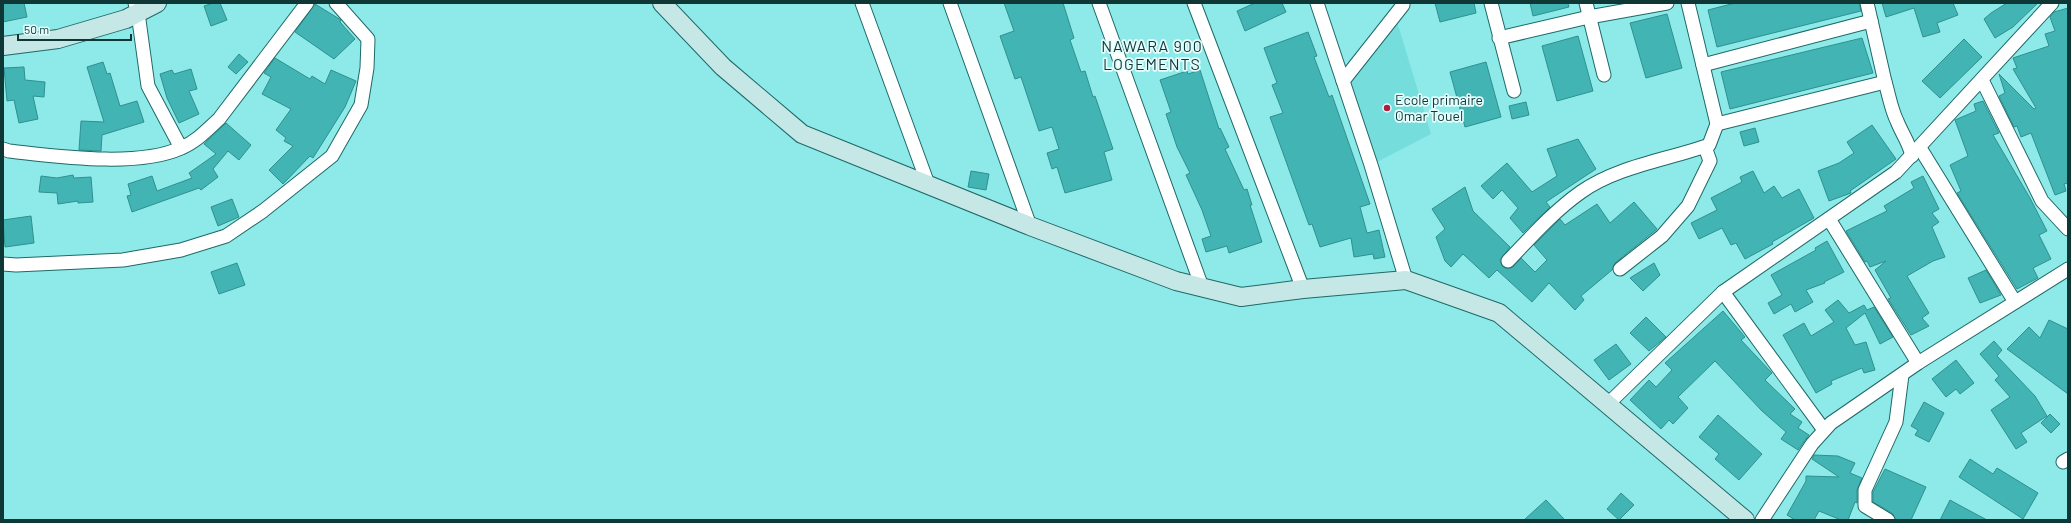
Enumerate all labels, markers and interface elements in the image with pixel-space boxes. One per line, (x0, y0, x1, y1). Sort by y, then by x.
scale bar (18, 16, 131, 42)
text: 50 m (24, 22, 49, 36)
district label: NAWARA 900 LOGEMENTS (1101, 36, 1203, 73)
place label: Ecole primaire Omar Touel (1395, 91, 1483, 124)
marker: Ecole primaire Omar Touel (1382, 103, 1392, 113)

